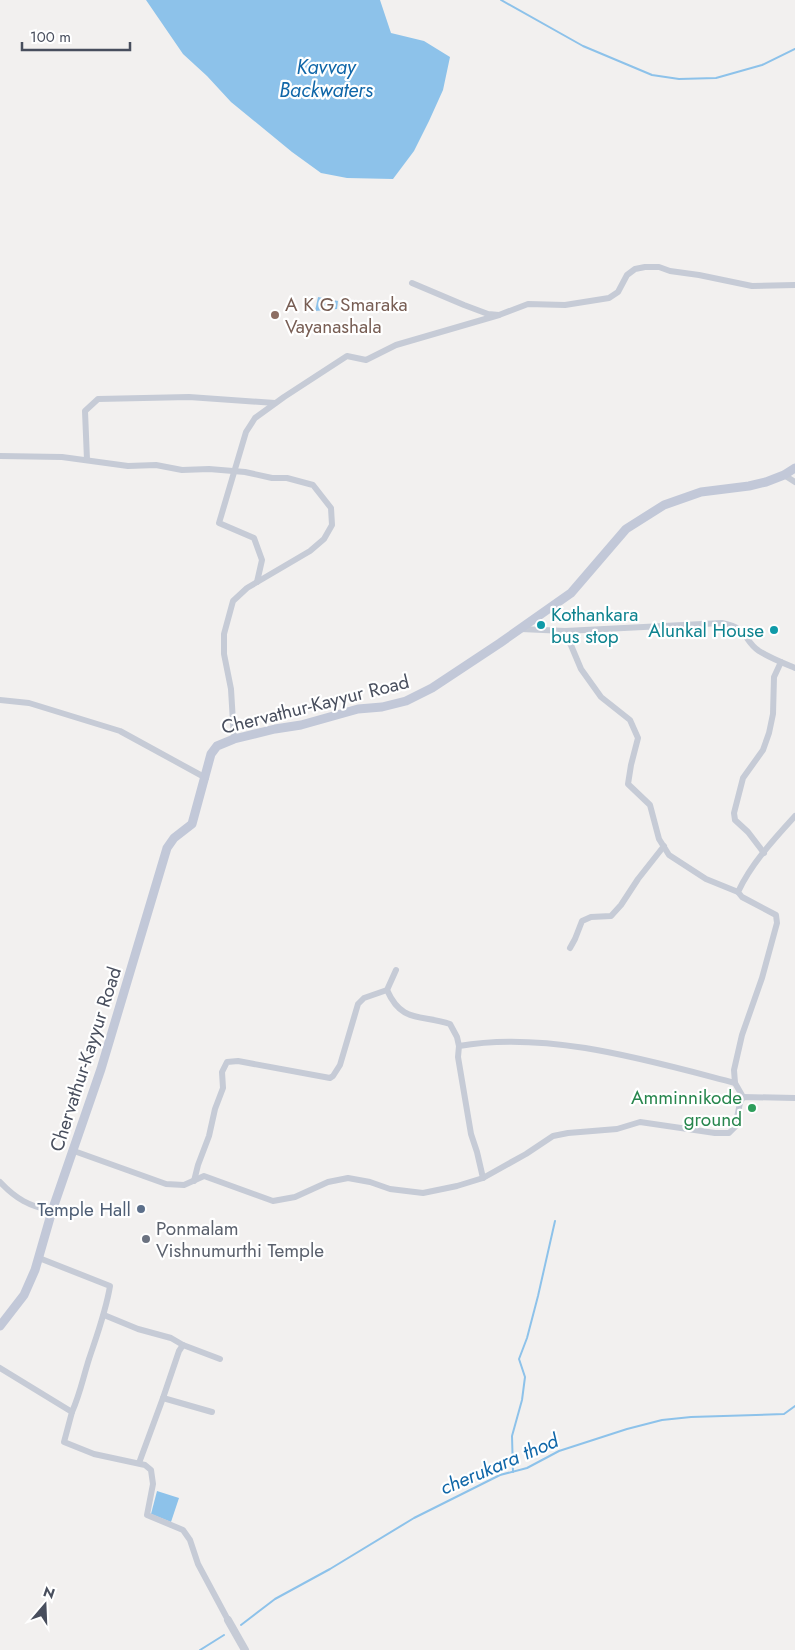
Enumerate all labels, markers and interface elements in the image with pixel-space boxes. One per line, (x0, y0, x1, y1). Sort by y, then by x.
scale bar (22, 20, 130, 52)
text: 100 m (30, 26, 71, 48)
water label: Kavvay Backwaters (279, 53, 373, 105)
place label: A K G Smaraka Vayanashala (285, 291, 408, 340)
marker: A K G Smaraka Vayanashala (269, 309, 281, 321)
place label: Kothankara bus stop (551, 601, 638, 650)
place label: Alunkal House (648, 617, 764, 644)
marker: Kothankara bus stop (535, 619, 547, 631)
marker: Alunkal House (768, 624, 780, 636)
street label: Chervathur-Kayyur Road (218, 668, 412, 741)
street label: Chervathur-Kayyur Road (43, 963, 128, 1155)
place label: Amminnikode ground (631, 1084, 742, 1133)
marker: Amminnikode ground (746, 1102, 758, 1114)
place label: Temple Hall (37, 1196, 131, 1223)
marker: Temple Hall (135, 1203, 147, 1215)
place label: Ponmalam Vishnumurthi Temple (156, 1215, 324, 1264)
marker: Ponmalam Vishnumurthi Temple (140, 1233, 152, 1245)
water label: cherukara thod (435, 1426, 564, 1502)
north arrow (20, 1580, 70, 1630)
text: N (41, 1581, 58, 1604)

